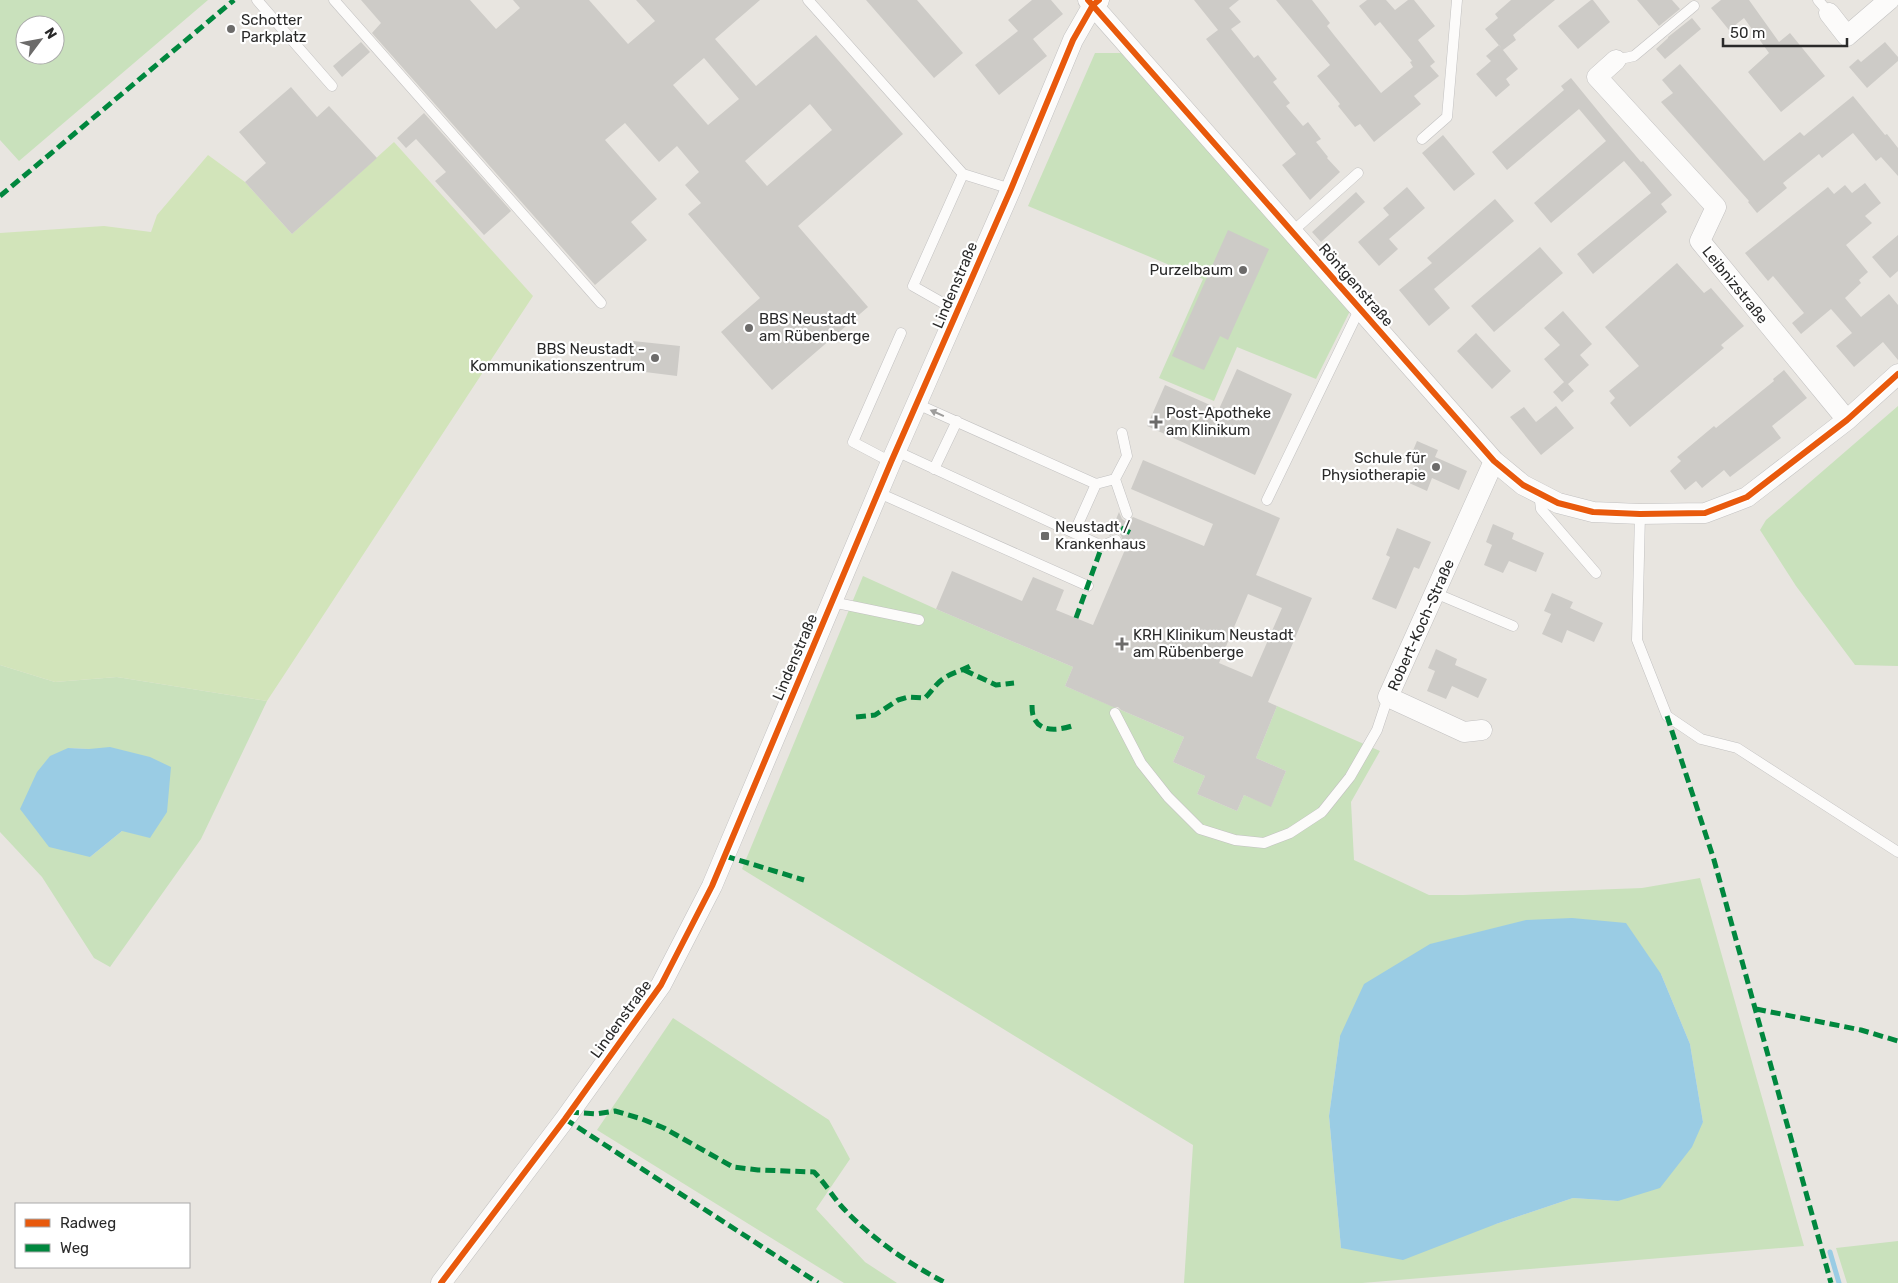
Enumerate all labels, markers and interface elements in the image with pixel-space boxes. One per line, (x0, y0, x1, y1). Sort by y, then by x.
place label: Schotter Parkplatz (241, 11, 307, 46)
north arrow (15, 15, 65, 65)
scale bar (1723, 15, 1847, 47)
marker: Schotter Parkplatz (225, 23, 237, 35)
text: 50 m (1730, 24, 1765, 42)
text: N (41, 25, 60, 42)
street label: Lindenstraße (929, 239, 981, 331)
street label: Röntgenstraße (1315, 240, 1397, 330)
street label: Leibnizstraße (1698, 243, 1772, 327)
place label: Purzelbaum (1149, 261, 1233, 279)
marker: Purzelbaum (1237, 264, 1249, 276)
place label: BBS Neustadt am Rübenberge (759, 310, 870, 345)
marker: BBS Neustadt am Rübenberge (743, 322, 755, 334)
place label: BBS Neustadt - Kommunikationszentrum (470, 340, 645, 375)
marker: BBS Neustadt - Kommunikationszentrum (649, 352, 661, 364)
place label: Post-Apotheke am Klinikum (1166, 404, 1271, 439)
one-way arrow (930, 408, 944, 416)
marker: Post-Apotheke am Klinikum (1150, 416, 1162, 428)
place label: Schule für Physiotherapie (1321, 449, 1426, 484)
marker: Schule für Physiotherapie (1430, 461, 1442, 473)
place label: Neustadt / Krankenhaus (1055, 518, 1146, 553)
marker: Neustadt / Krankenhaus (1039, 530, 1051, 542)
street label: Robert-Koch-Straße (1384, 556, 1458, 694)
street label: Lindenstraße (769, 611, 821, 703)
place label: KRH Klinikum Neustadt am Rübenberge (1133, 626, 1294, 661)
marker: KRH Klinikum Neustadt am Rübenberge (1115, 637, 1129, 651)
street label: Lindenstraße (587, 976, 655, 1062)
legend (15, 1203, 190, 1268)
text: Radweg (60, 1214, 116, 1232)
text: Weg (60, 1239, 89, 1257)

